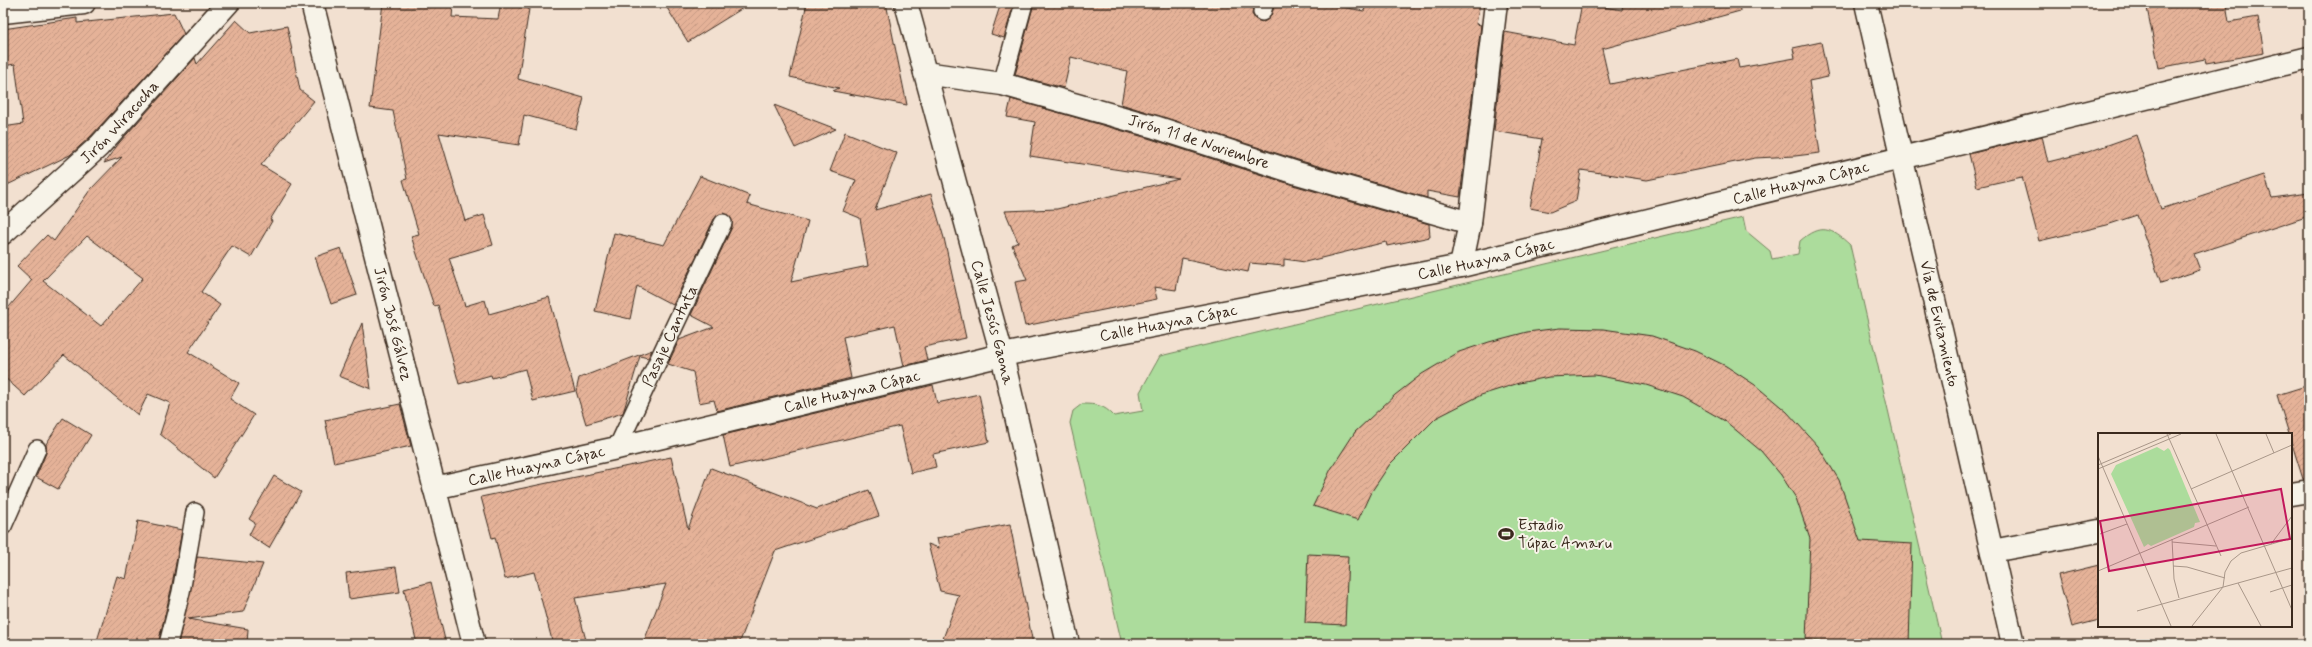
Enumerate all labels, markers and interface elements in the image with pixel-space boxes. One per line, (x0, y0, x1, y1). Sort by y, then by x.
street label: Jirón Wiracocha (76, 76, 164, 169)
street label: Jirón 11 de Noviembre (1126, 109, 1273, 174)
street label: Calle Huayna Cápac (1730, 156, 1871, 209)
street label: Calle Huayna Cápac (1416, 233, 1557, 285)
street label: Calle Jesús Gaona (966, 258, 1019, 387)
street label: Vía de Evitamiento (1915, 259, 1964, 389)
street label: Jirón José Gálvez (369, 265, 418, 383)
street label: Pasaje Cantuta (637, 282, 703, 390)
street label: Calle Huayna Cápac (1098, 299, 1239, 346)
street label: Calle Huayna Cápac (781, 365, 922, 418)
inset map (2098, 433, 2292, 627)
street label: Calle Huayna Cápac (466, 440, 607, 491)
place label: Estadio Túpac Amaru (1518, 515, 1612, 554)
sports icon: Estadio Túpac Amaru (1497, 525, 1515, 543)

